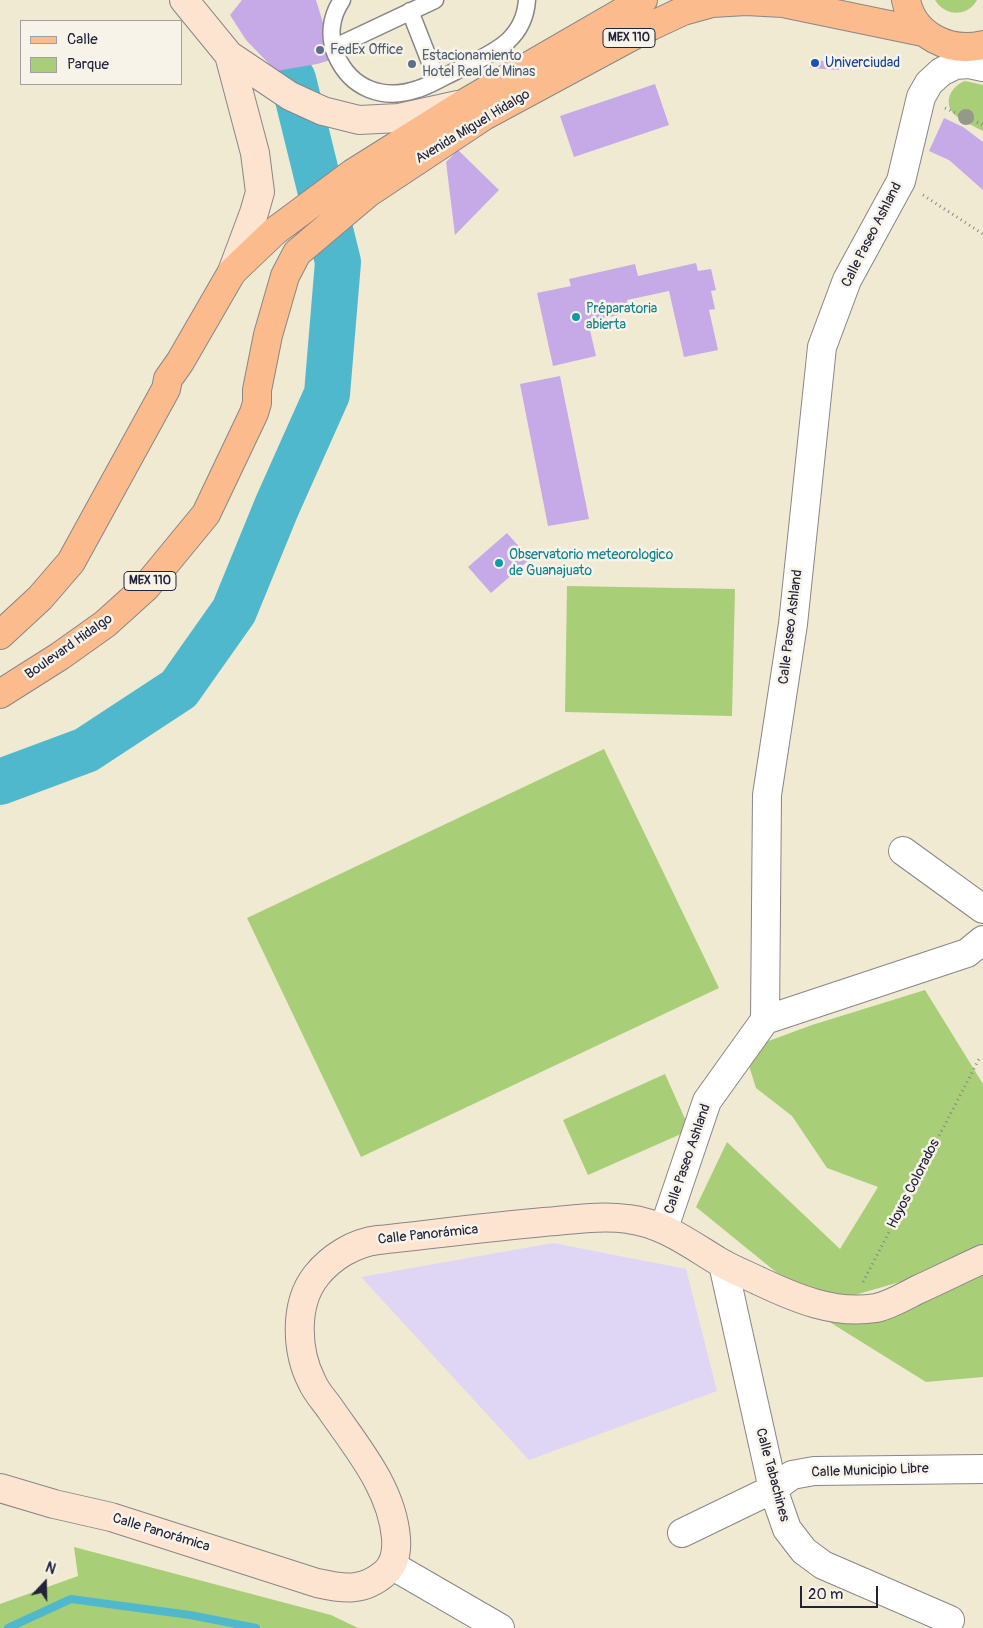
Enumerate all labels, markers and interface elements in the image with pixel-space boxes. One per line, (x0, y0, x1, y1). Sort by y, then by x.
legend (20, 20, 182, 85)
road number: MEX 110 (603, 28, 655, 48)
text: Calle (67, 30, 98, 49)
place label: FedEx Office (330, 42, 403, 58)
marker: FedEx Office (314, 44, 326, 56)
place label: Estacionamiento Hotel Real de Minas (422, 48, 535, 80)
text: Parque (67, 55, 109, 74)
place label: Univerciudad (825, 55, 900, 71)
marker: Univerciudad (809, 57, 821, 69)
marker: Estacionamiento Hotel Real de Minas (406, 58, 418, 70)
street label: Avenida Miguel Hidalgo (413, 86, 533, 168)
street label: Calle Paseo Ashland (838, 180, 906, 290)
place label: Préparatoria abierta (586, 301, 657, 334)
marker: Préparatoria abierta (570, 311, 582, 323)
place label: Observatorio meteorologico de Guanajuato (509, 547, 673, 580)
marker: Observatorio meteorologico de Guanajuato (493, 557, 505, 569)
street label: Calle Paseo Ashland (776, 569, 806, 685)
road number: MEX 110 (124, 572, 176, 590)
street label: Boulevard Hidalgo (22, 611, 116, 683)
street label: Calle Paseo Ashland (661, 1102, 715, 1216)
street label: Hoyos Colorados (884, 1137, 944, 1231)
street label: Calle Panorámica (377, 1221, 479, 1249)
street label: Calle Tabachines (751, 1427, 793, 1523)
street label: Calle Municipio Libre (811, 1461, 929, 1481)
street label: Calle Panorámica (110, 1510, 212, 1556)
north arrow (20, 1558, 70, 1608)
text: N (43, 1559, 58, 1578)
scale bar (803, 1576, 880, 1608)
text: 20 m (808, 1585, 843, 1604)

